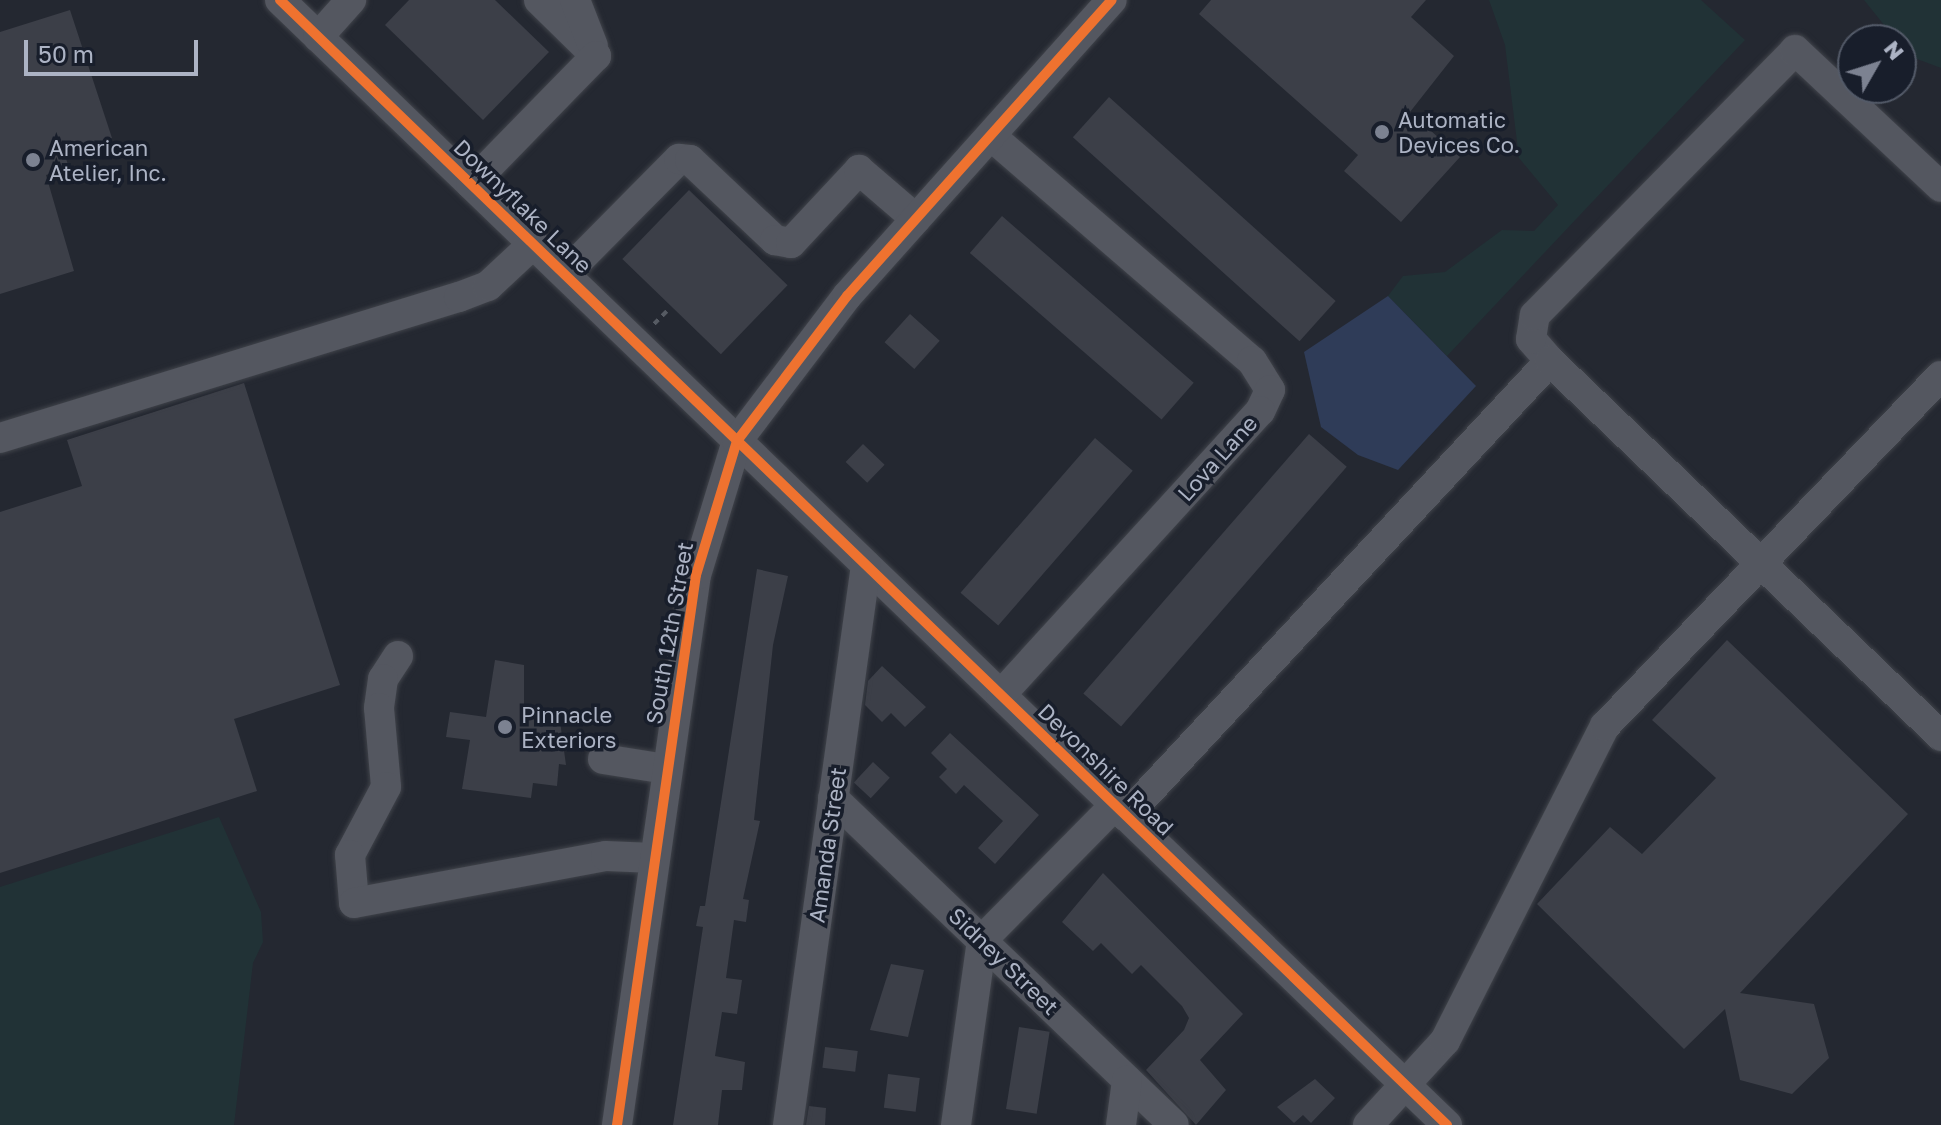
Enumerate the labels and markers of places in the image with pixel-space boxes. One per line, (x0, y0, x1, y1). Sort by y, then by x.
place label: Automatic Devices Co. (1398, 106, 1520, 158)
marker: Automatic Devices Co. (1373, 123, 1391, 141)
place label: American Atelier, Inc. (49, 134, 167, 186)
marker: American Atelier, Inc. (24, 151, 42, 169)
place label: Pinnacle Exteriors (521, 701, 616, 752)
marker: Pinnacle Exteriors (496, 718, 514, 736)

